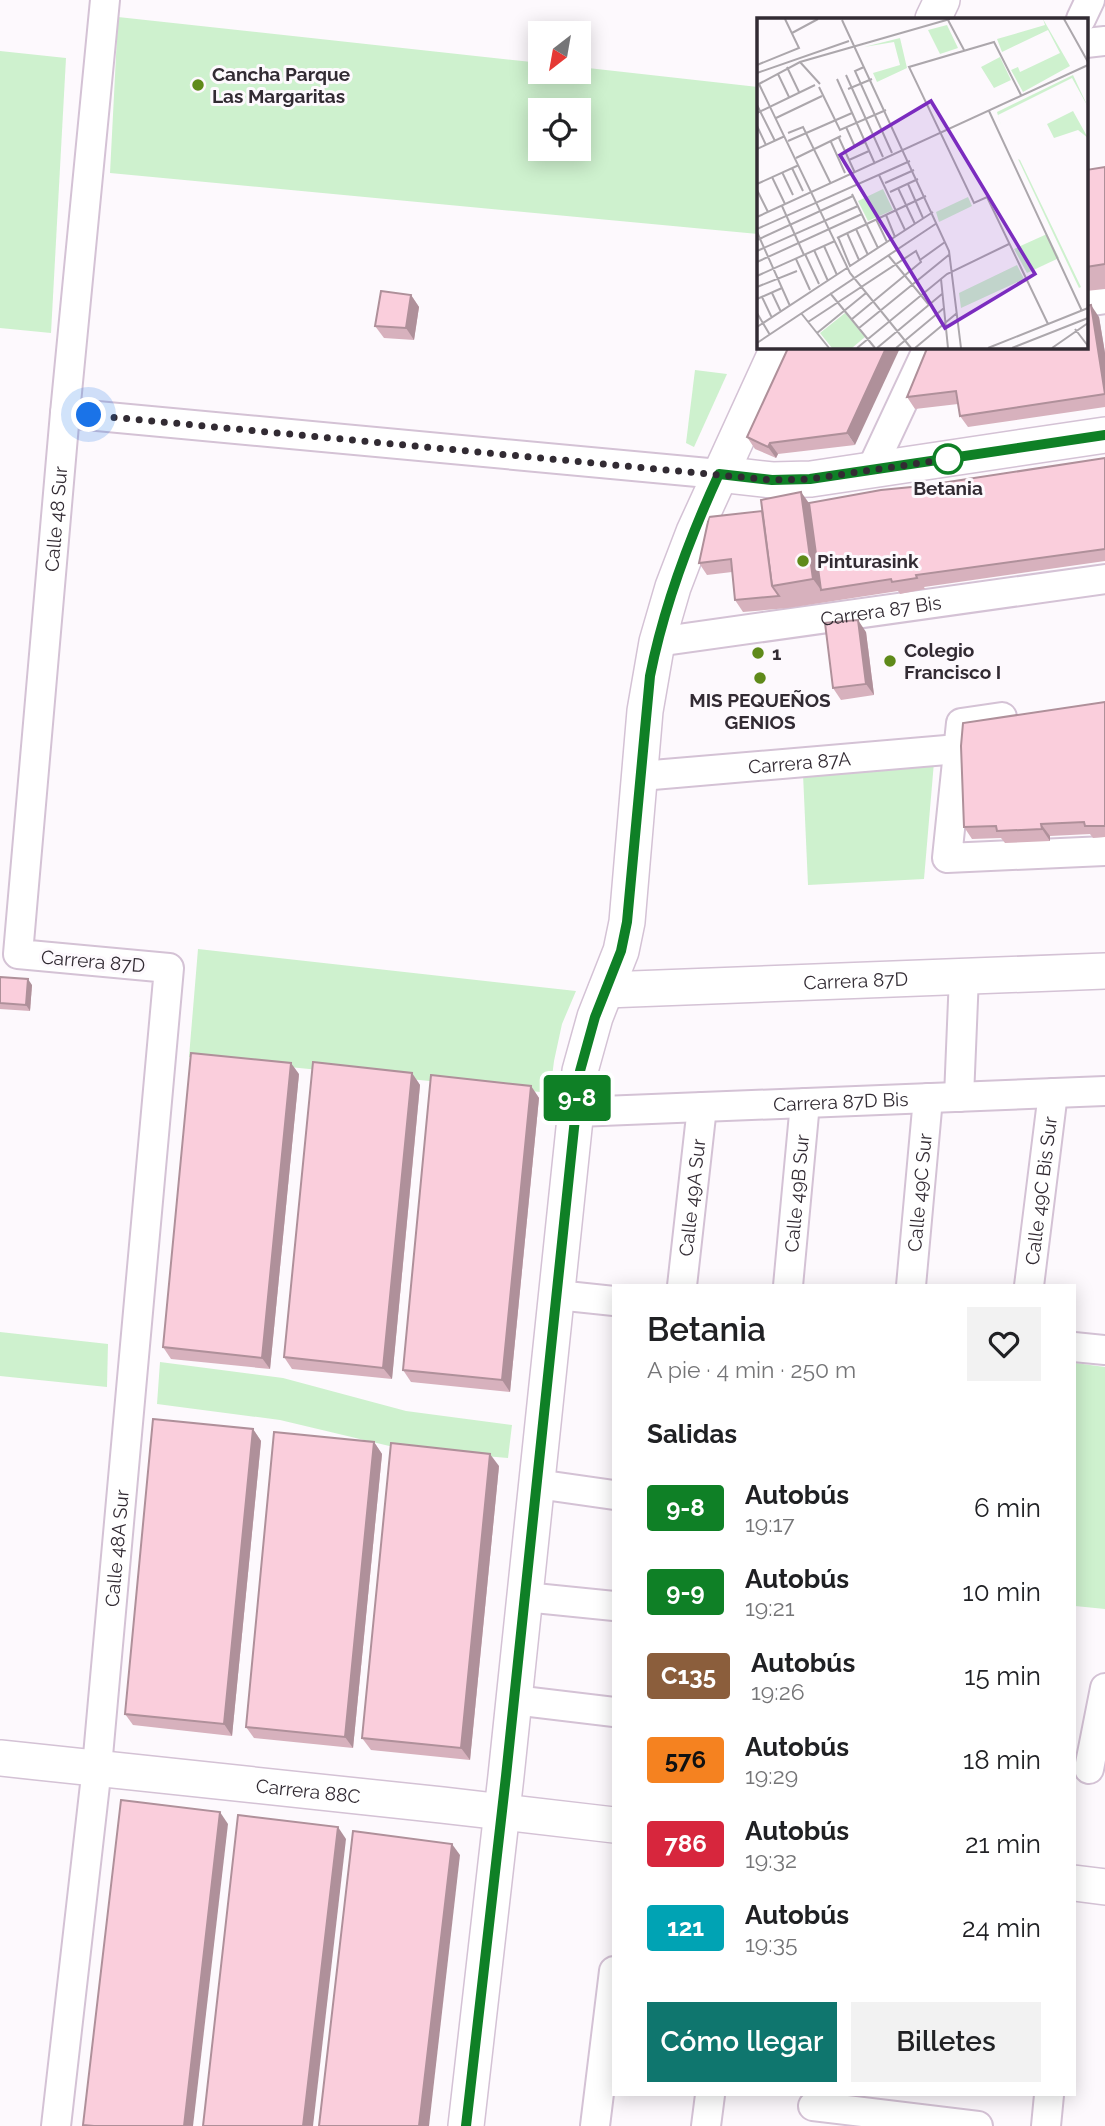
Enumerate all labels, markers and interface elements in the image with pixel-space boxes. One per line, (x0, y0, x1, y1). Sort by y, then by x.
inset map (757, 18, 1088, 348)
north arrow (528, 21, 592, 84)
map controls (528, 21, 591, 161)
place label: Cancha Parque Las Margaritas (212, 63, 350, 107)
marker: Cancha Parque Las Margaritas (190, 77, 206, 93)
button: locate (528, 98, 591, 161)
your location (71, 397, 106, 432)
marker: Betania (933, 444, 963, 474)
street label: Calle 48 Sur (40, 465, 71, 573)
place label: Betania (913, 477, 983, 499)
place label: Pinturasink (817, 550, 919, 572)
marker: Pinturasink (795, 553, 811, 569)
street label: Carrera 87 Bis (819, 591, 943, 630)
place label: Colegio Francisco I (904, 639, 1001, 683)
place label: 1 (772, 642, 781, 664)
marker: 1 (750, 645, 766, 661)
marker: Colegio Francisco I (882, 653, 898, 669)
marker: MIS PEQUEÑOS GENIOS (752, 670, 768, 686)
place label: MIS PEQUEÑOS GENIOS (689, 689, 831, 733)
street label: Carrera 87A (747, 747, 852, 778)
street label: Carrera 87D (40, 945, 146, 977)
street label: Carrera 87D (803, 968, 908, 993)
line badge: 9-8 (537, 1075, 617, 1121)
text: 9-8 (558, 1083, 596, 1112)
street label: Carrera 87D Bis (773, 1088, 909, 1115)
street label: Calle 49C Bis Sur (1021, 1115, 1061, 1266)
street label: Calle 49C Sur (903, 1132, 936, 1252)
street label: Calle 49B Sur (780, 1133, 813, 1253)
street label: Calle 49A Sur (674, 1137, 709, 1257)
button: heart (967, 1307, 1041, 1381)
text: Betania (647, 1310, 766, 1349)
text: A pie · 4 min · 250 m (647, 1356, 856, 1383)
text: Salidas (647, 1419, 737, 1449)
text: Autobús (745, 1480, 849, 1510)
street label: Calle 48A Sur (100, 1488, 133, 1608)
text: 9-8 (666, 1493, 705, 1522)
text: 6 min (974, 1493, 1041, 1523)
text: 19:17 (745, 1510, 795, 1537)
text: Autobús (745, 1564, 849, 1594)
text: 9-9 (666, 1577, 705, 1606)
text: 10 min (963, 1577, 1041, 1607)
text: 19:21 (745, 1594, 794, 1621)
text: Autobús (751, 1648, 855, 1678)
text: C135 (661, 1661, 716, 1690)
text: 15 min (964, 1661, 1041, 1691)
text: 19:26 (751, 1678, 805, 1705)
text: Autobús (745, 1732, 849, 1762)
text: 576 (665, 1745, 706, 1774)
text: 18 min (963, 1745, 1041, 1775)
text: 19:29 (745, 1762, 798, 1789)
street label: Carrera 88C (255, 1774, 362, 1807)
text: Autobús (745, 1816, 849, 1846)
text: 786 (664, 1829, 707, 1858)
text: 21 min (965, 1829, 1041, 1859)
text: 19:32 (745, 1846, 797, 1873)
text: Autobús (745, 1900, 849, 1930)
text: 121 (667, 1913, 704, 1942)
text: 24 min (962, 1913, 1041, 1943)
text: 19:35 (745, 1930, 797, 1957)
button: Cómo llegar (647, 2002, 837, 2082)
button: Billetes (851, 2002, 1041, 2082)

